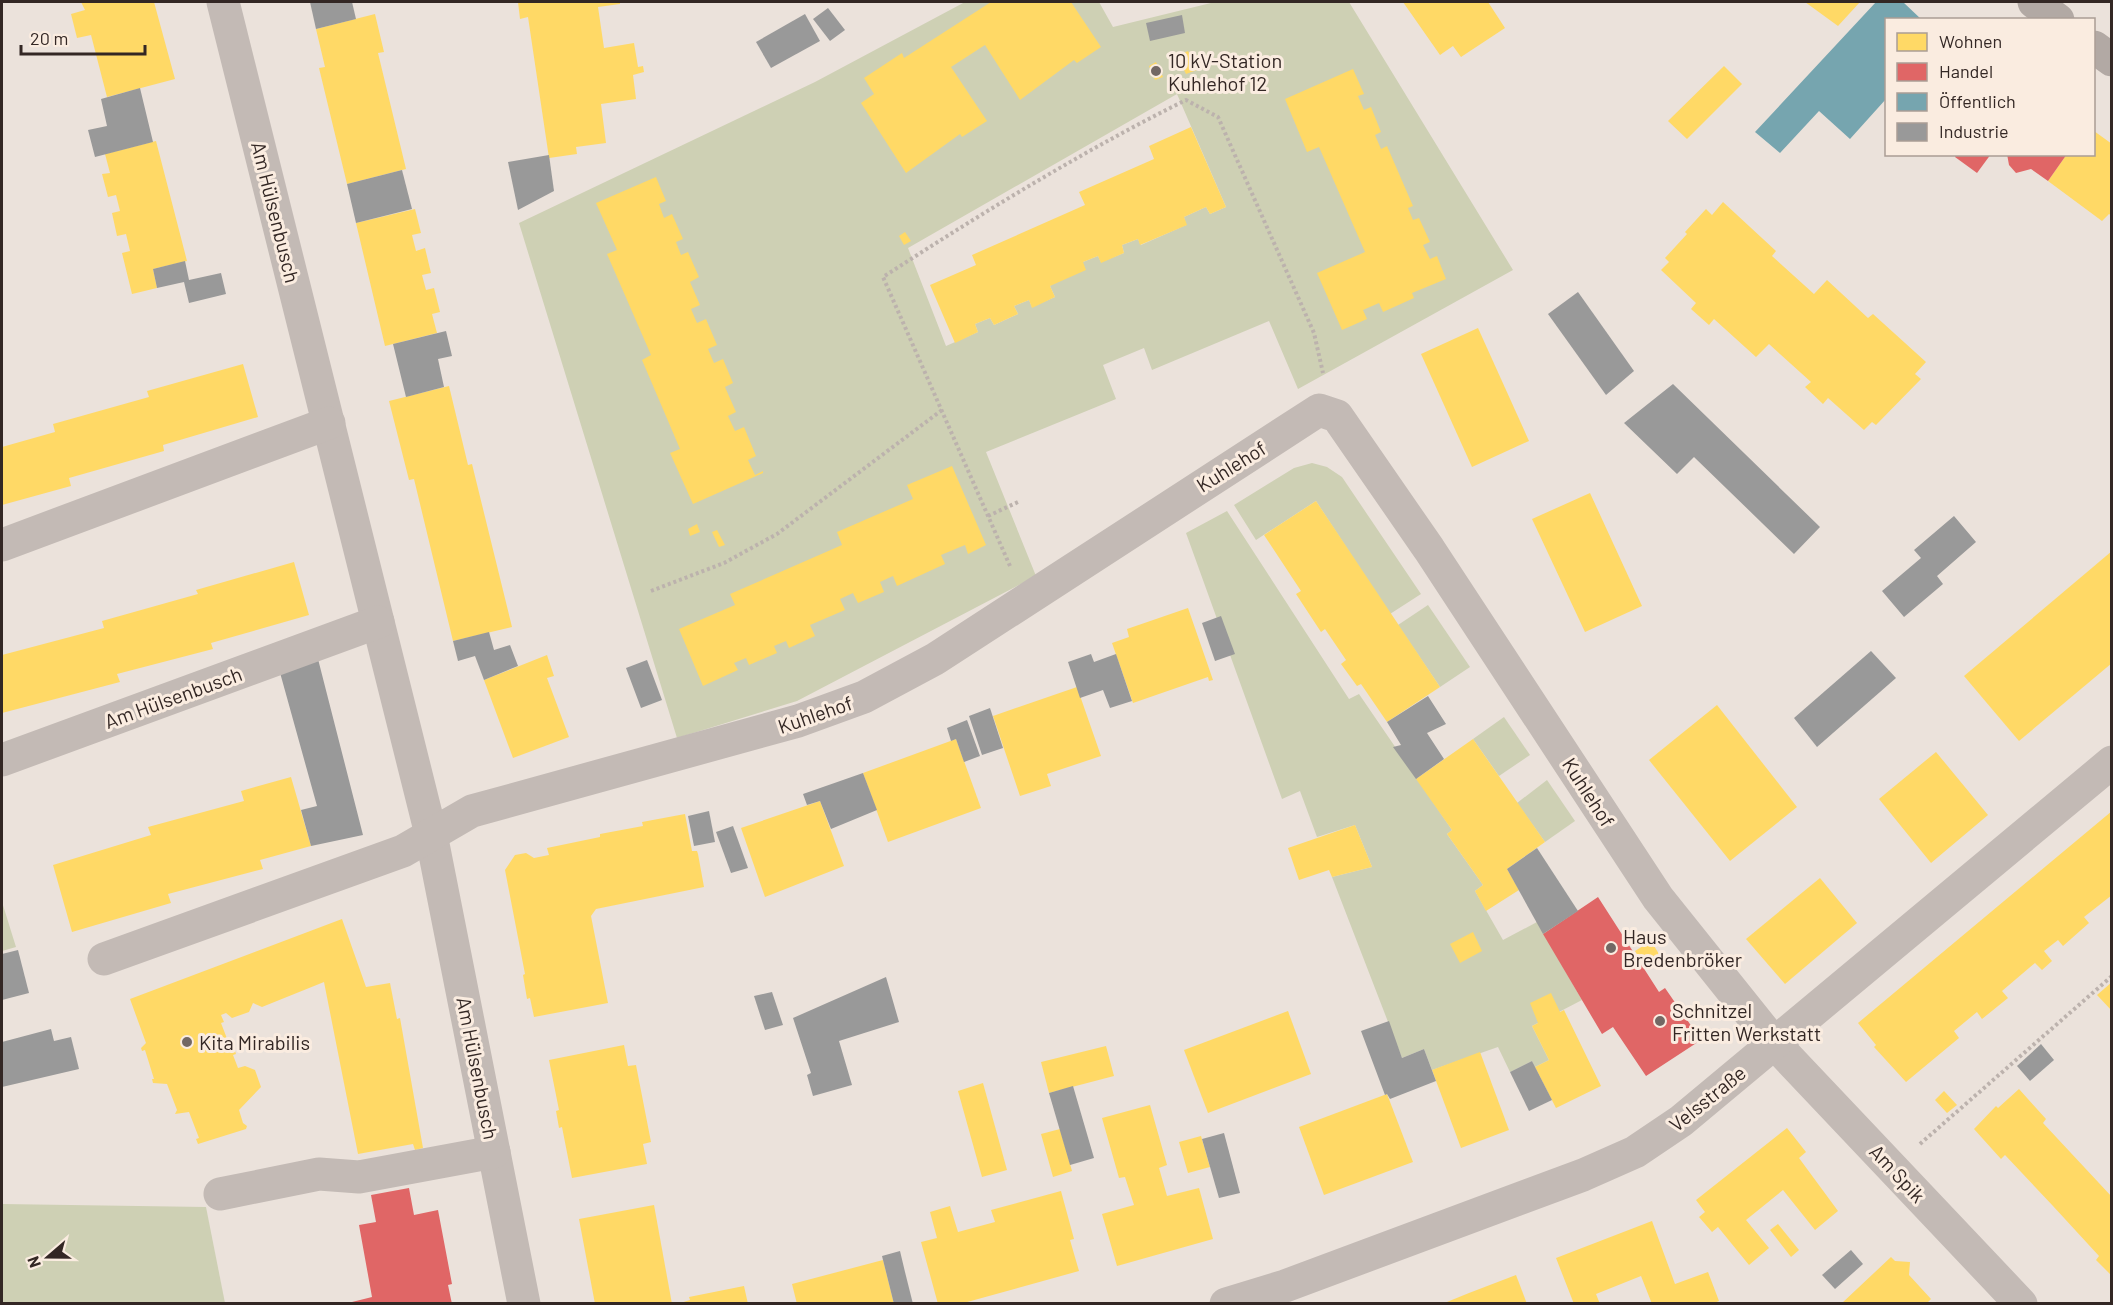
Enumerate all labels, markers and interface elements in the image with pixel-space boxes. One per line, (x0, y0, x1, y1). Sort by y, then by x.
scale bar (21, 18, 146, 56)
legend (1885, 18, 2095, 156)
text: 20 m (30, 27, 68, 49)
text: Wohnen (1939, 30, 2002, 52)
place label: 10 kV-Station Kuhlehof 12 (1168, 48, 1282, 95)
text: Handel (1939, 60, 1993, 82)
marker: 10 kV-Station Kuhlehof 12 (1149, 64, 1163, 78)
text: Öffentlich (1939, 90, 2016, 112)
text: Industrie (1939, 120, 2009, 142)
street label: Am Hülsenbusch (247, 139, 305, 285)
street label: Kuhlehof (1192, 435, 1270, 497)
street label: Am Hülsenbusch (101, 661, 245, 733)
street label: Kuhlehof (774, 690, 856, 738)
street label: Kuhlehof (1558, 753, 1620, 831)
place label: Haus Bredenbröker (1623, 924, 1742, 971)
marker: Haus Bredenbröker (1604, 941, 1618, 955)
street label: Am Hülsenbusch (452, 995, 504, 1141)
place label: Schnitzel Fritten Werkstatt (1672, 998, 1821, 1045)
marker: Schnitzel Fritten Werkstatt (1653, 1014, 1667, 1028)
place label: Kita Mirabilis (199, 1030, 310, 1054)
marker: Kita Mirabilis (180, 1035, 194, 1049)
street label: Velsstraße (1664, 1060, 1750, 1136)
street label: Am Spik (1865, 1139, 1931, 1207)
north arrow (18, 1227, 78, 1287)
text: N (23, 1254, 44, 1271)

